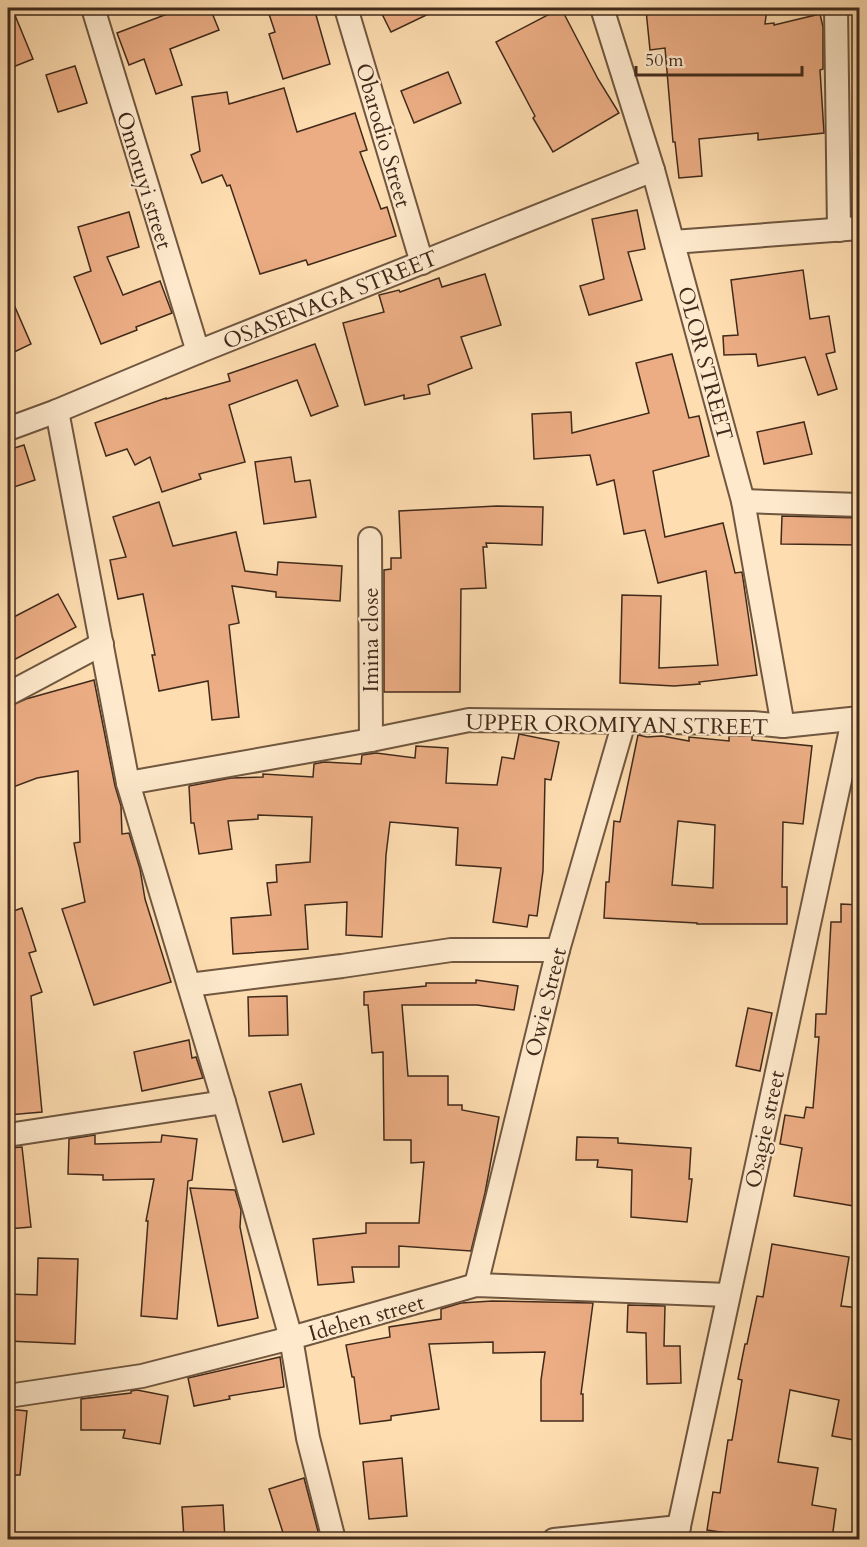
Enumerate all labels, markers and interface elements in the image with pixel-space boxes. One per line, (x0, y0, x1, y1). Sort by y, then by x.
scale bar (636, 39, 802, 77)
text: 50 m (645, 48, 684, 73)
street label: Obarodio Street (348, 60, 418, 211)
street label: Omoruyi street (109, 108, 179, 253)
street label: OSASENAGA STREET (218, 243, 442, 357)
street label: OLOR STREET (670, 283, 740, 444)
street label: Imina close (356, 587, 386, 693)
street label: UPPER OROMIYAN STREET (465, 707, 769, 743)
street label: Owie Street (518, 944, 574, 1060)
street label: Osagie street (738, 1068, 792, 1191)
street label: Idehen street (305, 1287, 428, 1349)

